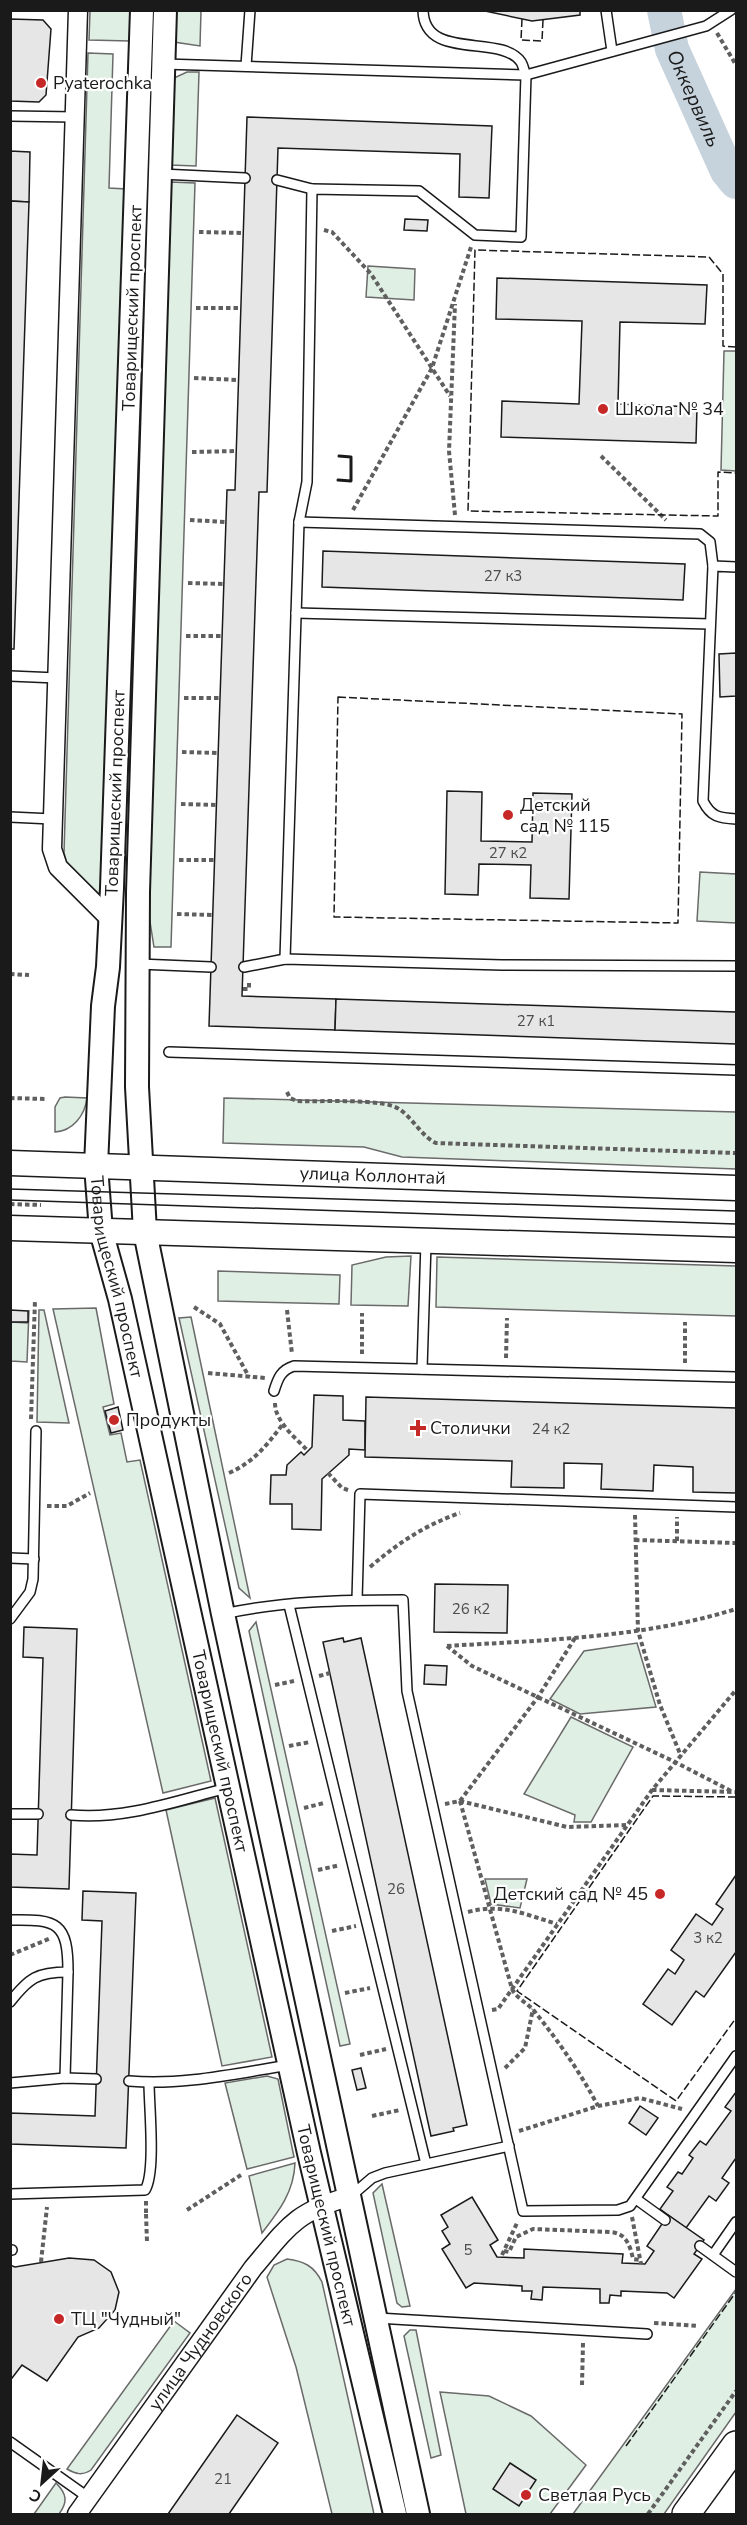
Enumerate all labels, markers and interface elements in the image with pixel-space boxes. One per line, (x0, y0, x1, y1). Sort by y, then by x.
water label: Оккервиль (661, 45, 728, 151)
place label: Pyaterochka (53, 71, 152, 95)
marker: Pyaterochka (34, 76, 48, 90)
street label: Товарищеский проспект (116, 205, 148, 411)
place label: Школа № 34 (615, 397, 724, 421)
marker: Школа № 34 (596, 402, 610, 416)
house number: 27 к3 (484, 566, 522, 586)
street label: Товарищеский проспект (99, 690, 131, 896)
place label: Детский сад № 115 (520, 793, 610, 838)
marker: Детский сад № 115 (501, 808, 515, 822)
house number: 27 к2 (489, 843, 527, 863)
house number: 27 к1 (517, 1011, 555, 1031)
street label: улица Коллонтай (299, 1161, 446, 1190)
street label: Товарищеский проспект (85, 1175, 149, 1380)
place label: Продукты (126, 1408, 211, 1432)
marker: Продукты (107, 1413, 121, 1427)
place label: Столички (430, 1416, 511, 1440)
house number: 24 к2 (532, 1419, 570, 1439)
marker: Столички (411, 1421, 425, 1435)
house number: 26 к2 (452, 1599, 490, 1619)
street label: Товарищеский проспект (186, 1648, 254, 1855)
house number: 26 (387, 1879, 405, 1899)
place label: Детский сад № 45 (494, 1882, 648, 1906)
marker: Детский сад № 45 (653, 1887, 667, 1901)
house number: 3 к2 (693, 1928, 723, 1948)
street label: Товарищеский проспект (291, 2122, 362, 2329)
house number: 5 (463, 2240, 473, 2260)
street label: улица Чудновского (143, 2268, 258, 2415)
place label: ТЦ "Чудный" (71, 2307, 181, 2331)
marker: ТЦ "Чудный" (52, 2312, 66, 2326)
north arrow (12, 2453, 72, 2513)
house number: 21 (214, 2469, 232, 2489)
text: С (26, 2483, 45, 2508)
place label: Светлая Русь (538, 2483, 651, 2507)
marker: Светлая Русь (519, 2488, 533, 2502)

